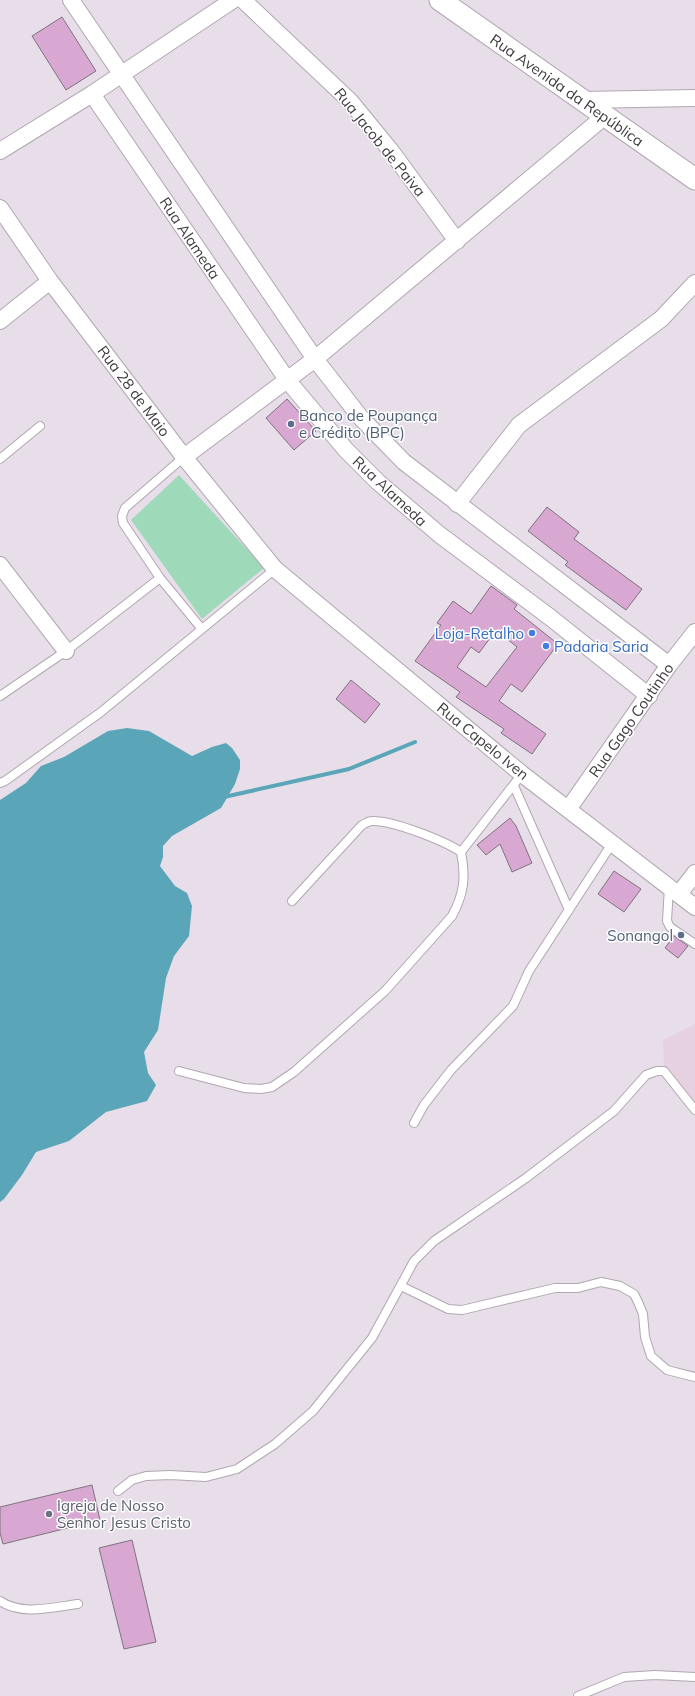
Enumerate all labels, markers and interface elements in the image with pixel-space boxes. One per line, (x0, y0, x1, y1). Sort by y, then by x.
street label: Rua Avenida da República (486, 30, 648, 150)
street label: Rua Jacob de Paiva (330, 84, 430, 200)
street label: Rua Alameda (156, 193, 224, 283)
street label: Rua 28 de Maio (94, 342, 174, 440)
place label: Banco de Poupança e Crédito (BPC) (299, 406, 438, 442)
marker: Banco de Poupança e Crédito (BPC) (286, 419, 296, 429)
street label: Rua Alameda (349, 452, 431, 530)
place label: Loja-Retalho (435, 624, 524, 643)
marker: Loja-Retalho (527, 628, 537, 638)
place label: Padaria Saria (554, 637, 649, 656)
marker: Padaria Saria (541, 641, 551, 651)
street label: Rua Gago Coutinho (584, 659, 678, 781)
street label: Rua Capelo Iven (433, 698, 533, 784)
place label: Sonangol (607, 926, 673, 945)
marker: Sonangol (676, 930, 686, 940)
place label: Igreja de Nosso Senhor Jesus Cristo (57, 1496, 191, 1532)
marker: Igreja de Nosso Senhor Jesus Cristo (44, 1509, 54, 1519)

